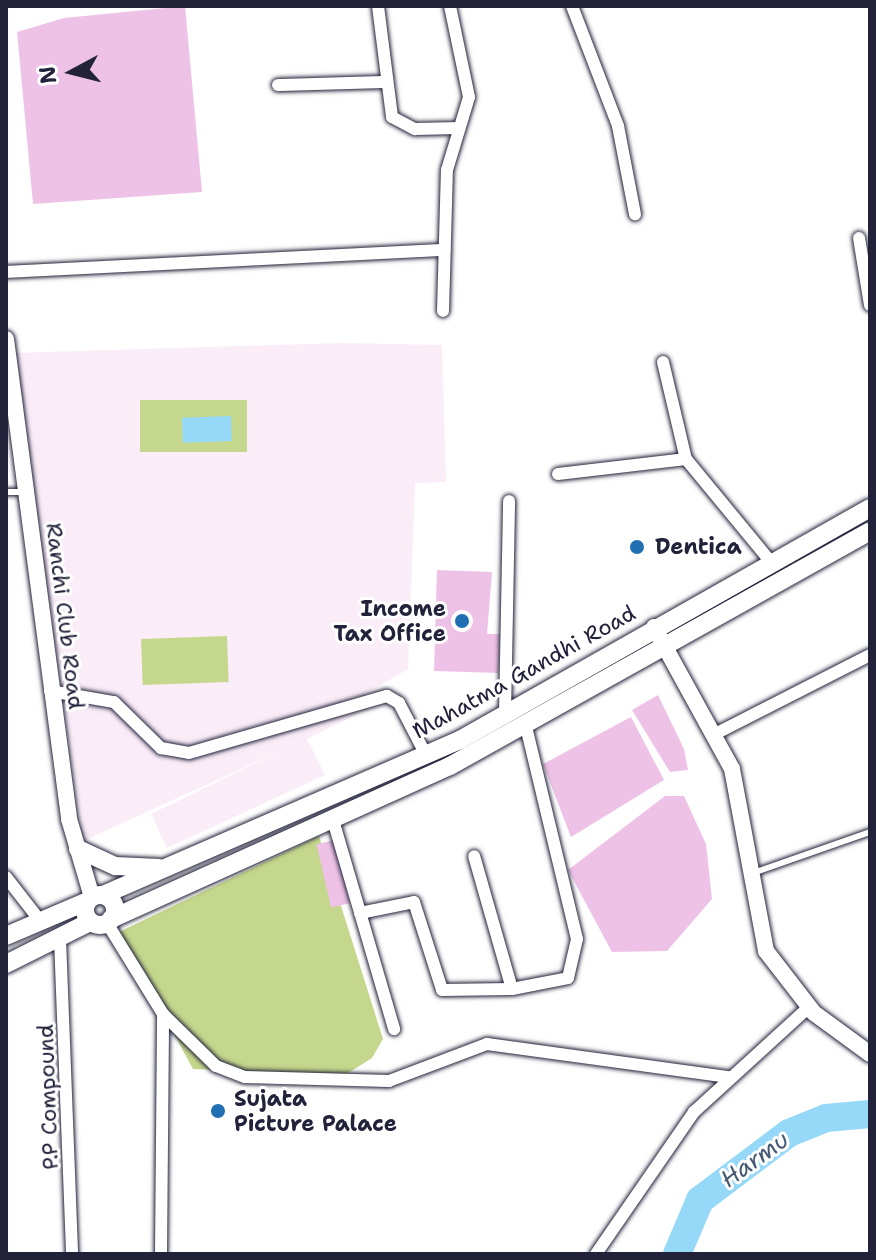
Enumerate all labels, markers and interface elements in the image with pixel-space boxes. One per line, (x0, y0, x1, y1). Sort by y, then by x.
north arrow (32, 32, 112, 112)
text: N (32, 65, 63, 85)
street label: Ranchi Club Road (40, 521, 90, 711)
place label: Dentica (655, 534, 742, 560)
marker: Dentica (626, 536, 648, 558)
place label: Income Tax Office (333, 595, 446, 646)
street label: Mahatma Gandhi Road (408, 600, 640, 744)
marker: Income Tax Office (453, 612, 471, 630)
street label: P.P Compound (32, 1024, 64, 1170)
place label: Sujata Picture Palace (234, 1085, 397, 1136)
marker: Sujata Picture Palace (209, 1102, 227, 1120)
water label: Harmu (715, 1126, 795, 1194)

